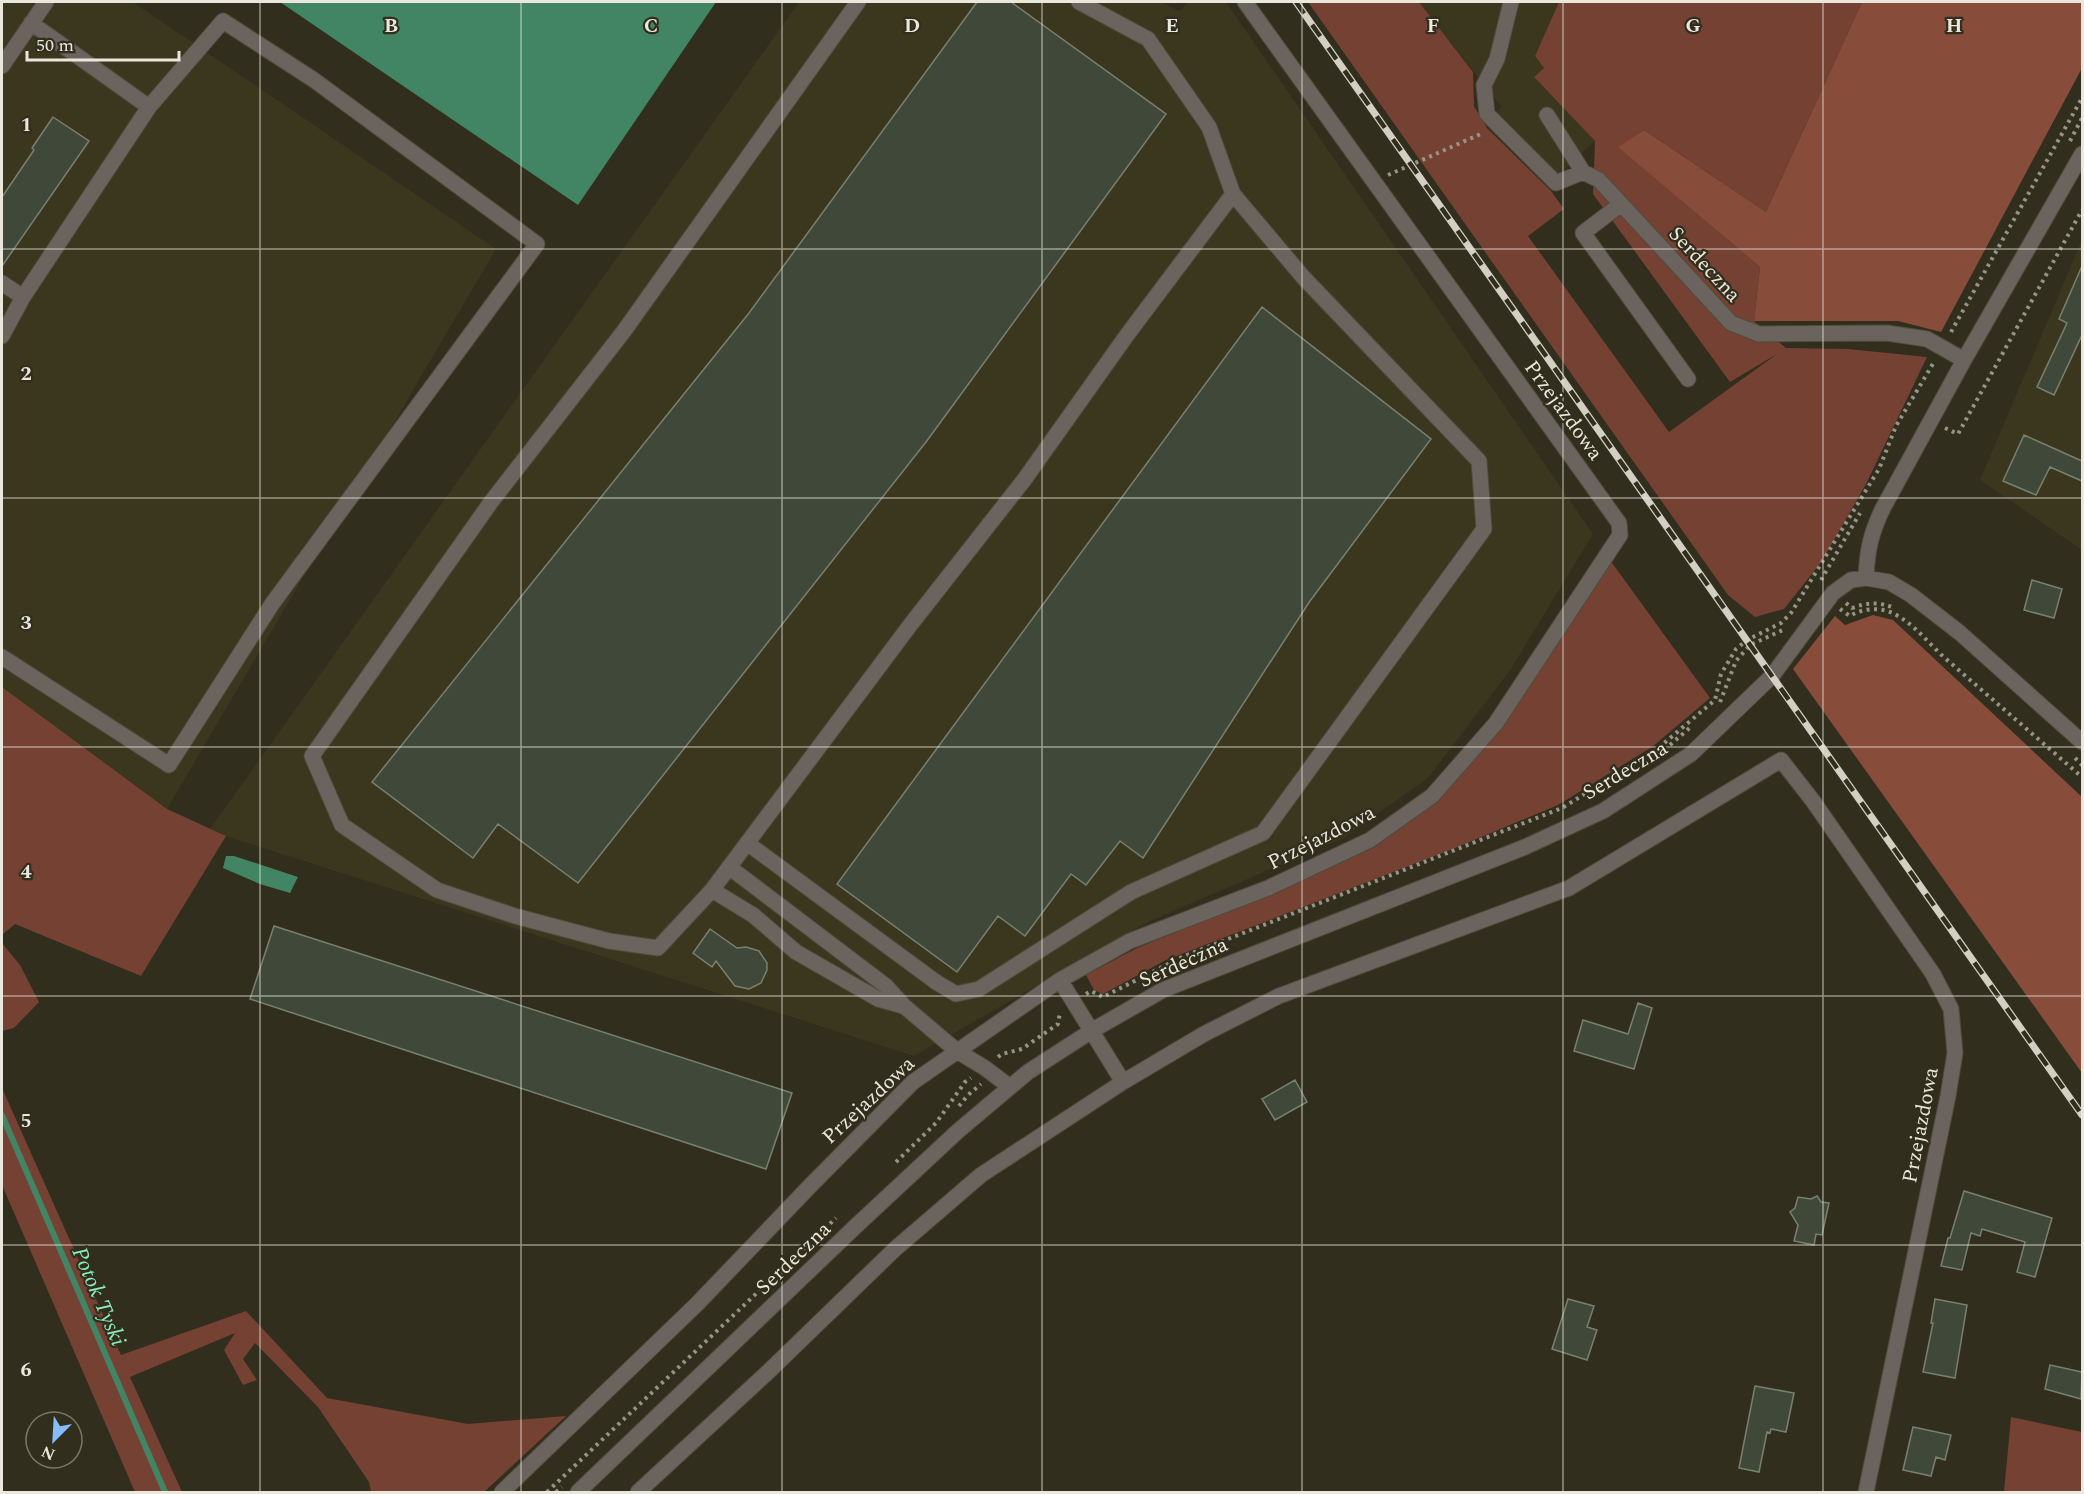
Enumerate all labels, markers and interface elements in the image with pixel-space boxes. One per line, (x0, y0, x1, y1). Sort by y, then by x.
text: B (384, 11, 398, 41)
text: C (644, 11, 658, 41)
text: D (904, 11, 920, 41)
text: E (1165, 11, 1179, 41)
text: F (1427, 11, 1439, 41)
text: G (1685, 11, 1701, 41)
text: H (1946, 11, 1962, 41)
scale bar (27, 24, 178, 62)
text: 50 m (36, 32, 74, 59)
text: 1 (20, 110, 32, 140)
street label: Serdeczna (1660, 219, 1749, 311)
street label: Przejazdowa (1516, 354, 1611, 468)
text: 2 (20, 359, 32, 389)
text: 3 (20, 608, 32, 638)
street label: Serdeczna (1577, 732, 1675, 809)
street label: Przejazdowa (1262, 797, 1382, 879)
text: 4 (20, 857, 32, 887)
street label: Serdeczna (1134, 929, 1234, 997)
street label: Przejazdowa (815, 1049, 923, 1152)
street label: Przejazdowa (1894, 1064, 1948, 1186)
text: 5 (20, 1106, 32, 1136)
street label: Serdeczna (749, 1214, 839, 1303)
water label: Potok Tyski (63, 1242, 134, 1352)
text: 6 (20, 1355, 32, 1385)
north arrow (24, 1410, 84, 1470)
text: N (37, 1439, 59, 1466)

